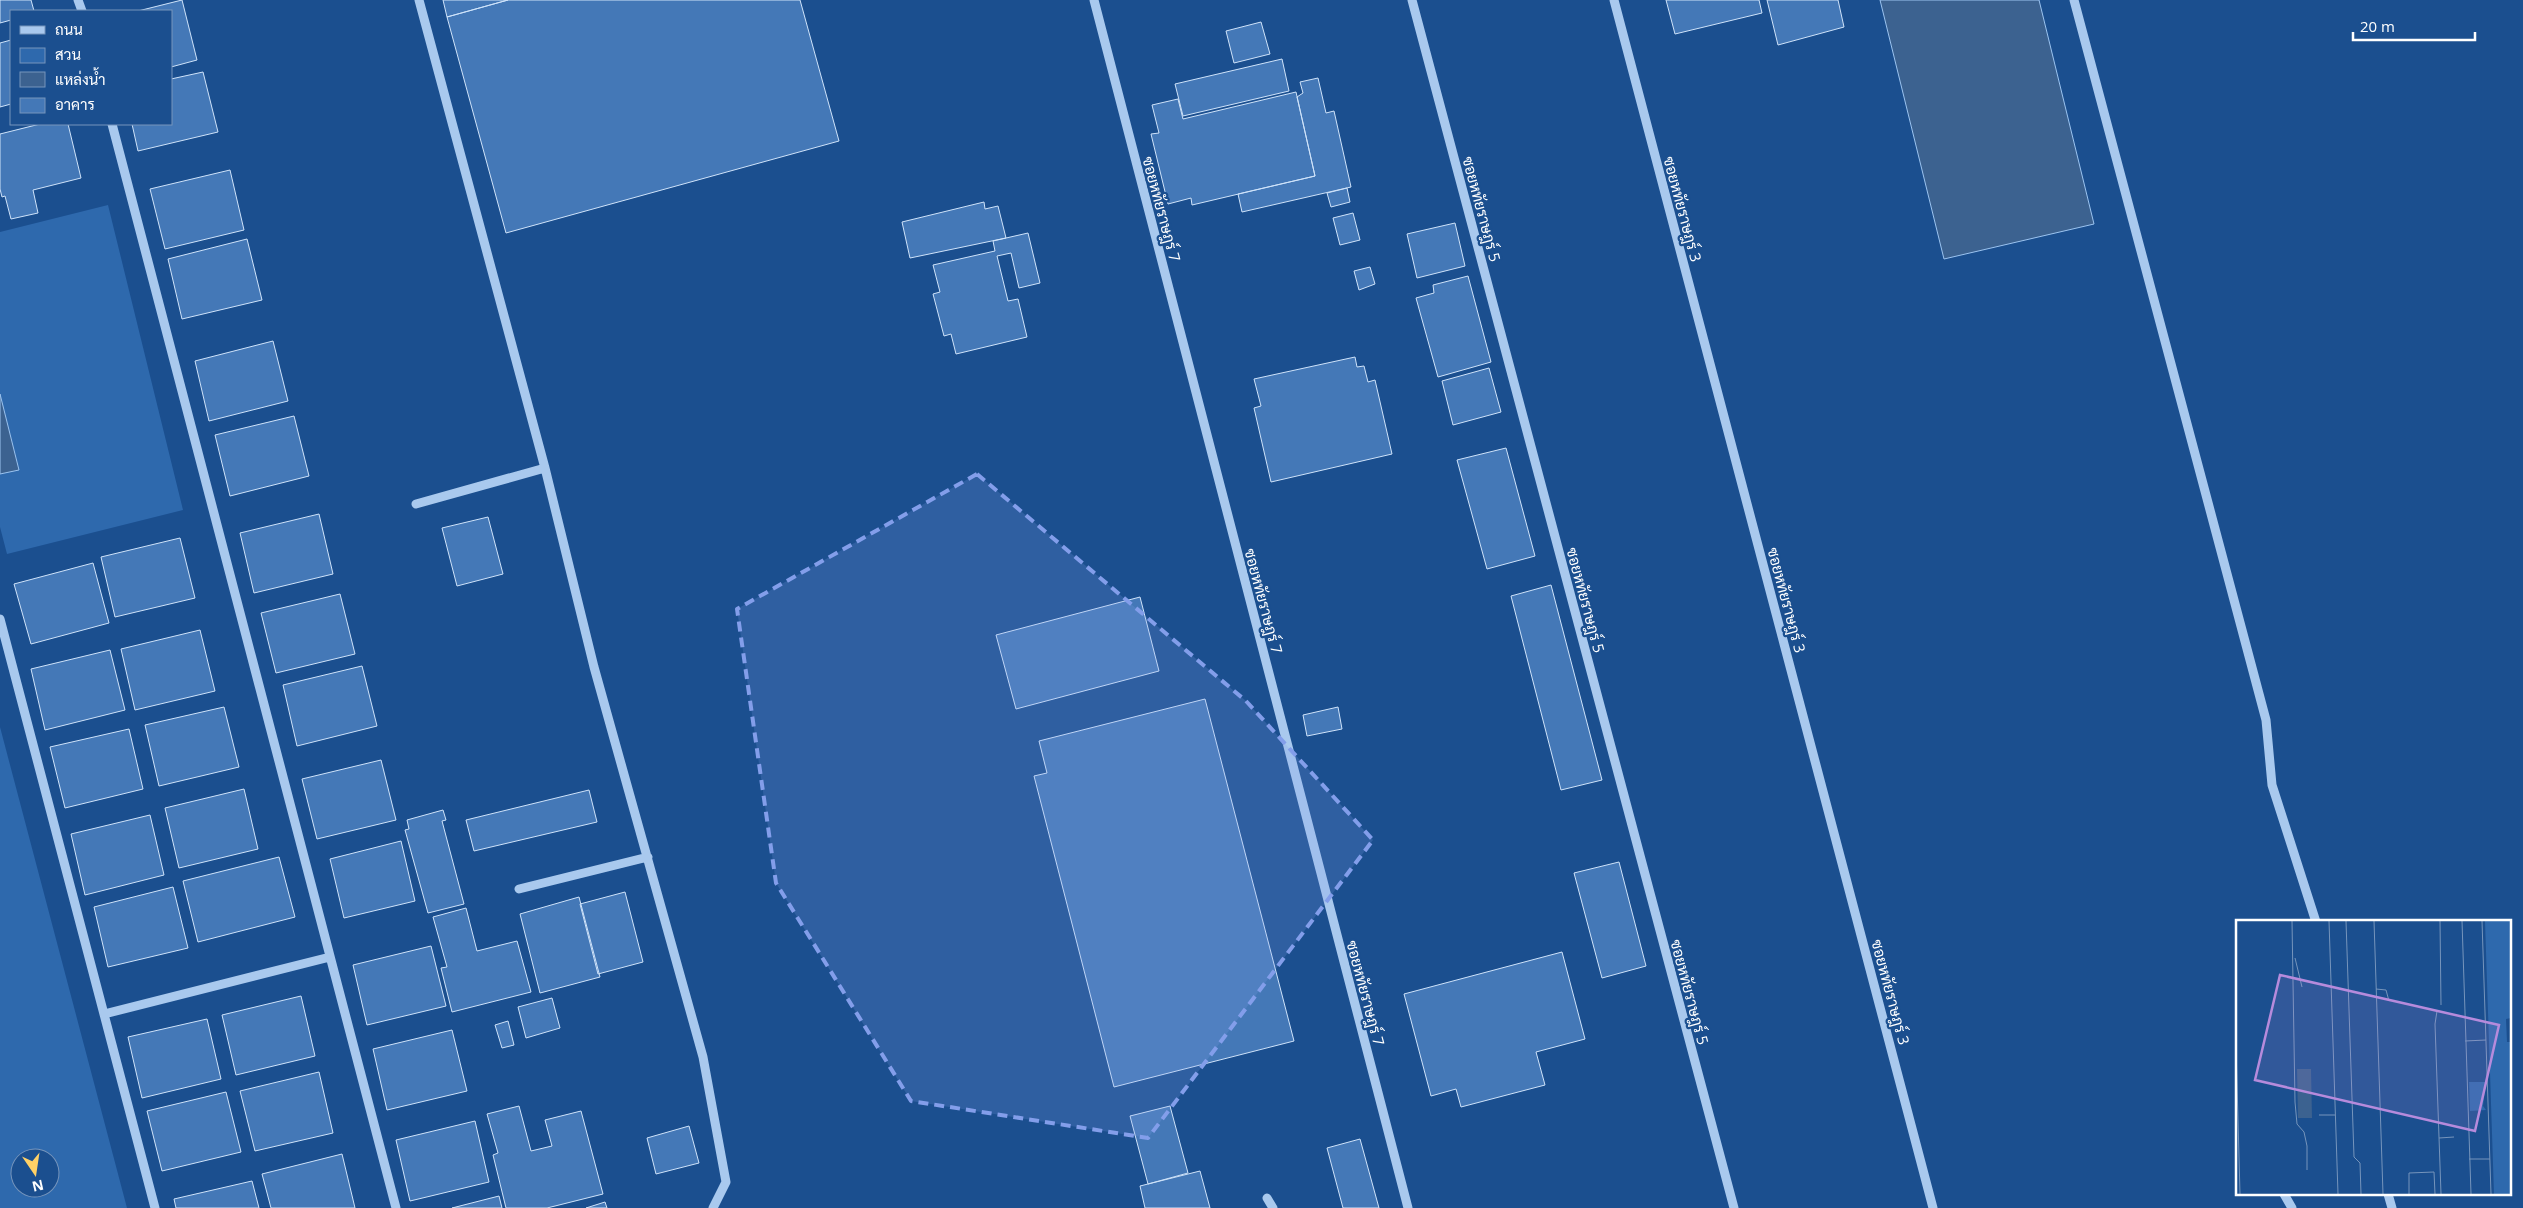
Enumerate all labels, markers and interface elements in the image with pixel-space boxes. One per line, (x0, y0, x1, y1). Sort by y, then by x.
legend (10, 10, 172, 125)
scale bar (2353, 10, 2476, 42)
text: 20 m (2360, 16, 2395, 36)
text: ถนน (55, 19, 83, 39)
text: สวน (55, 44, 81, 64)
text: แหล่งน้ำ (55, 67, 106, 89)
text: อาคาร (55, 94, 95, 114)
street label: ซอยหทัยราษฎร์ 7 (1137, 154, 1186, 264)
street label: ซอยหทัยราษฎร์ 5 (1457, 154, 1506, 264)
street label: ซอยหทัยราษฎร์ 3 (1658, 154, 1707, 264)
street label: ซอยหทัยราษฎร์ 5 (1561, 545, 1610, 655)
street label: ซอยหทัยราษฎร์ 3 (1762, 545, 1811, 655)
street label: ซอยหทัยราษฎร์ 7 (1239, 546, 1288, 656)
inset map (2236, 920, 2510, 1196)
street label: ซอยหทัยราษฎร์ 5 (1665, 937, 1714, 1047)
street label: ซอยหทัยราษฎร์ 3 (1866, 937, 1915, 1047)
street label: ซอยหทัยราษฎร์ 7 (1341, 938, 1390, 1048)
north arrow (10, 1148, 60, 1198)
text: N (30, 1176, 46, 1197)

